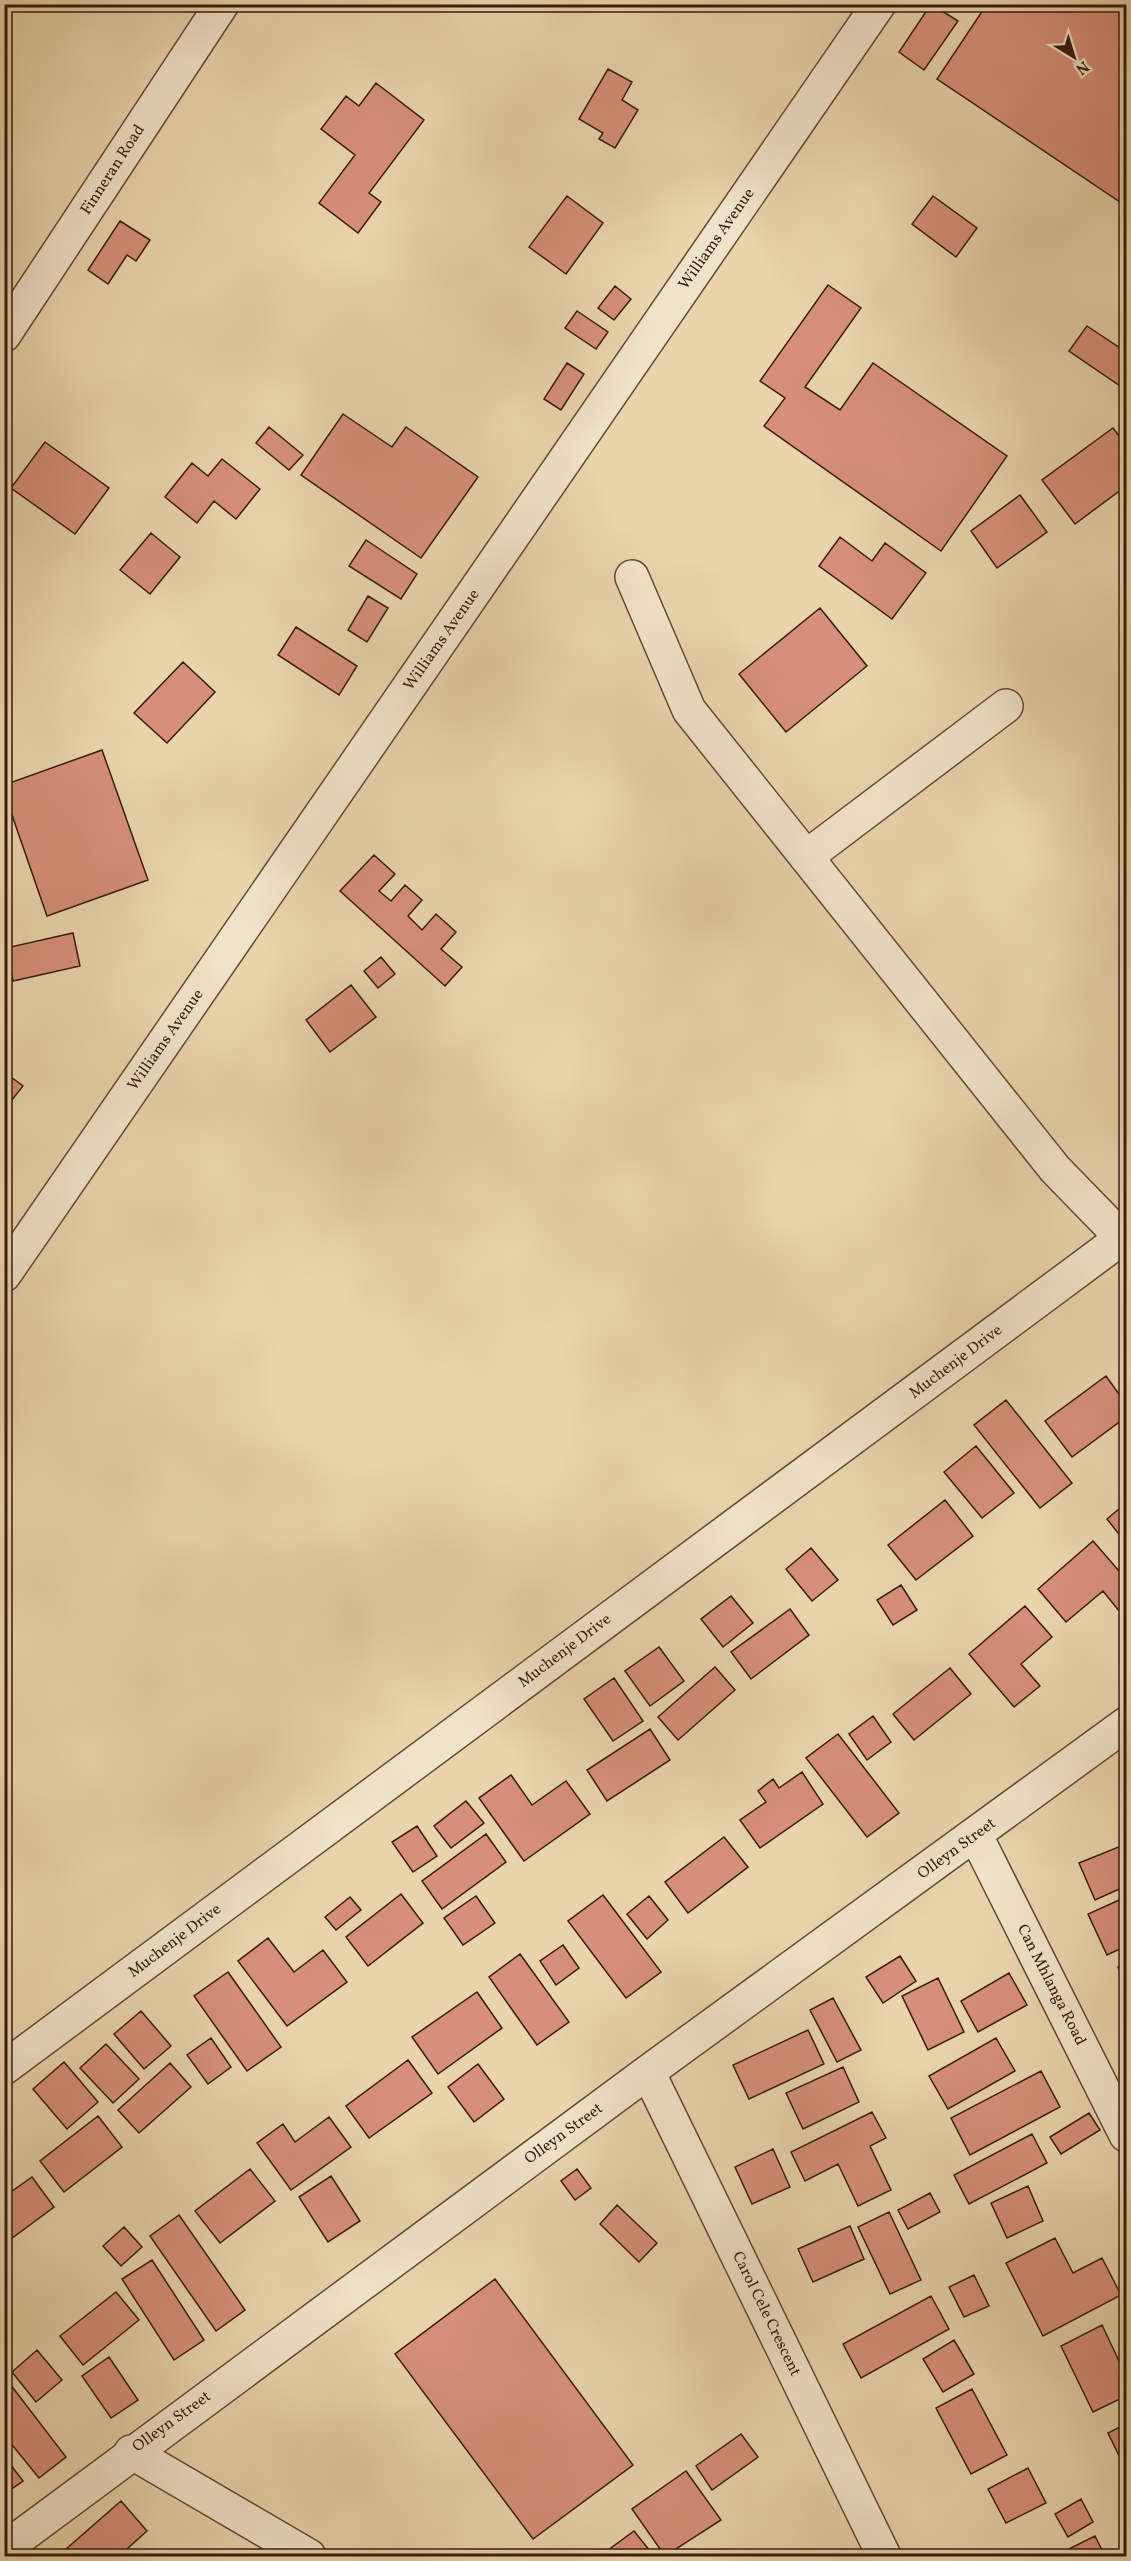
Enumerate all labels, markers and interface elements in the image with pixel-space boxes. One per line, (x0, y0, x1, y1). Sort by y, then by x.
north arrow (1044, 27, 1104, 87)
text: N (1070, 55, 1093, 80)
street label: Finneran Road (76, 121, 150, 219)
street label: Williams Avenue (674, 184, 760, 294)
street label: Williams Avenue (399, 585, 485, 695)
street label: Williams Avenue (123, 985, 209, 1095)
street label: Muchenje Drive (905, 1320, 1007, 1404)
street label: Muchenje Drive (514, 1609, 616, 1693)
street label: Olleyn Street (913, 1813, 1001, 1885)
street label: Muchenje Drive (124, 1899, 226, 1983)
street label: Can Mhlanga Road (1011, 1921, 1091, 2049)
street label: Olleyn Street (520, 2098, 608, 2170)
street label: Carol Cele Crescent (726, 2248, 806, 2381)
street label: Olleyn Street (128, 2386, 216, 2458)

